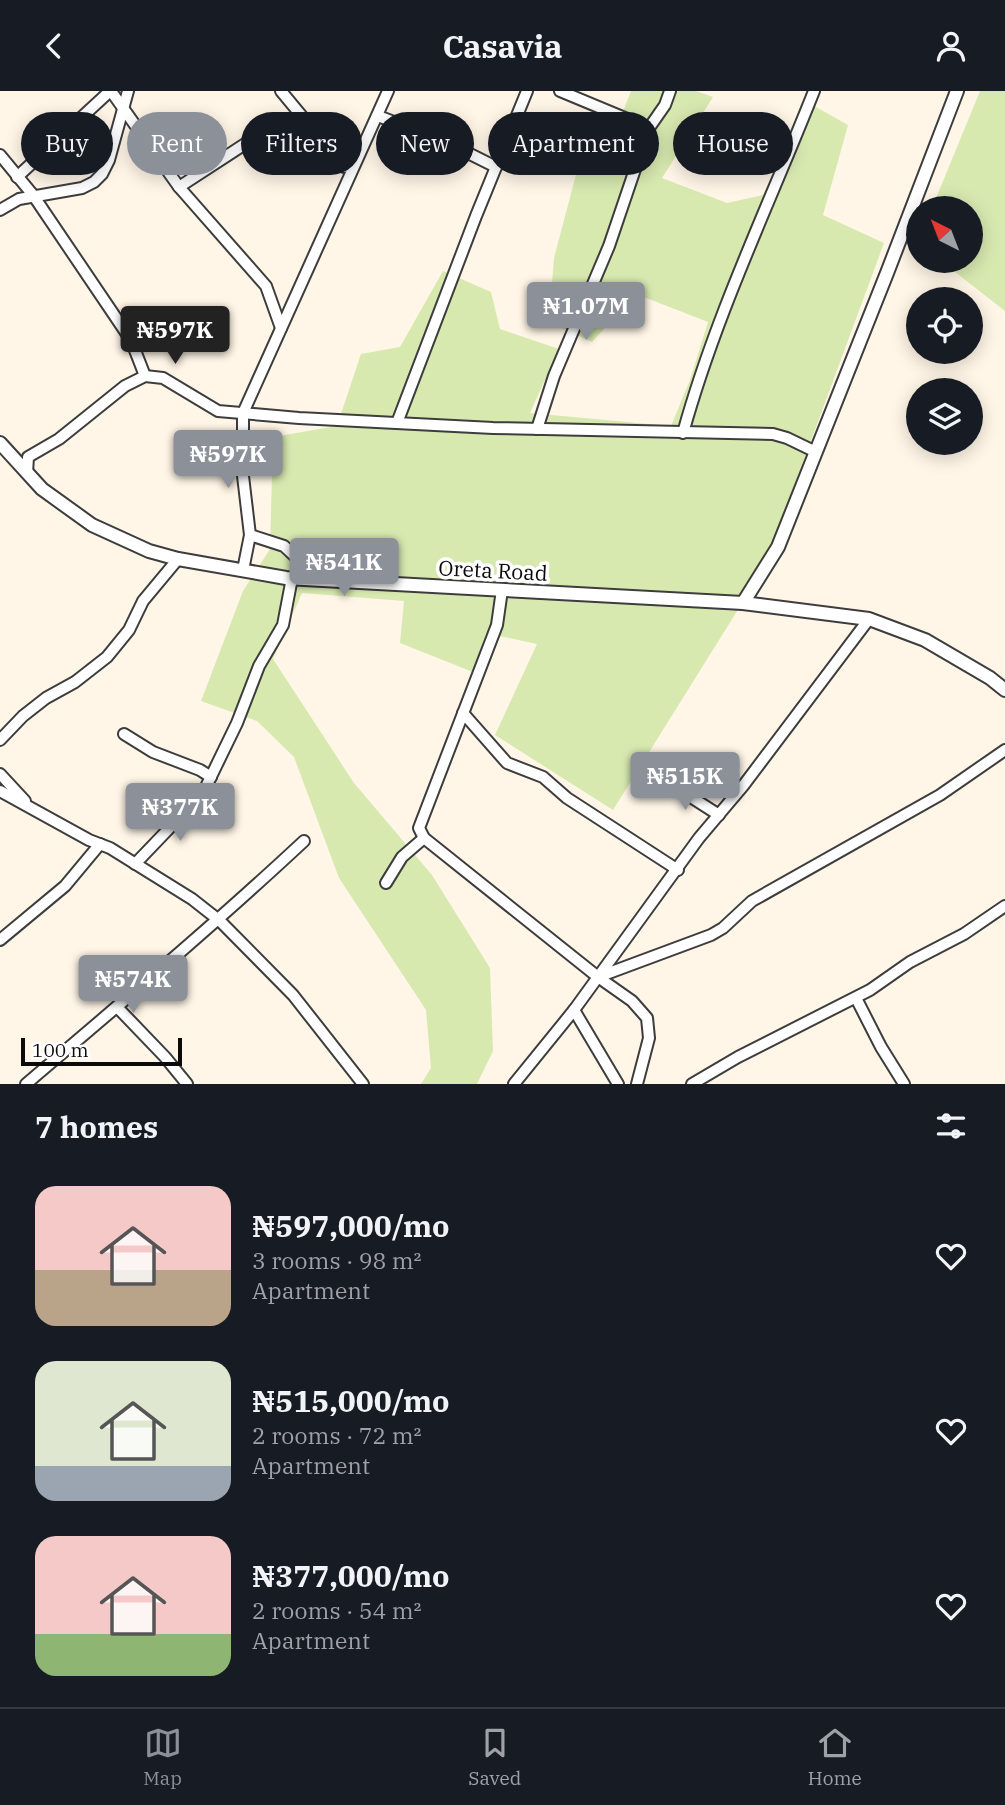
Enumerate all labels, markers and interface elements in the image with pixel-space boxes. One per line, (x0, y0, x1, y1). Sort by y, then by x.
text: Casavia (442, 25, 563, 67)
icon: back (35, 27, 73, 65)
icon: person (932, 27, 970, 65)
chip: Buy (21, 112, 113, 175)
chip: Rent (127, 112, 227, 175)
chip: Filters (241, 112, 362, 175)
chip: New (376, 112, 474, 175)
chip: Apartment (488, 112, 659, 175)
chip: House (673, 112, 793, 175)
north arrow (906, 196, 984, 273)
map controls (906, 196, 983, 455)
pin: ₦1.07M (529, 282, 643, 342)
button: locate (906, 287, 983, 364)
text: ₦1.07M (543, 290, 629, 320)
pin: ₦597K (126, 307, 224, 366)
text: ₦597K (137, 314, 213, 344)
button: layers (906, 378, 983, 455)
pin: ₦597K (179, 431, 277, 490)
text: ₦597K (190, 438, 266, 468)
pin: ₦541K (295, 539, 393, 598)
text: ₦541K (306, 546, 382, 576)
street label: Oreta Road (438, 553, 549, 587)
pin: ₦515K (636, 753, 734, 812)
text: ₦515K (647, 760, 723, 790)
pin: ₦377K (131, 783, 229, 843)
text: ₦377K (142, 791, 218, 821)
pin: ₦574K (84, 955, 182, 1015)
text: ₦574K (95, 963, 171, 993)
scale bar (21, 1035, 182, 1067)
text: 100 m (32, 1038, 89, 1062)
text: 7 homes (35, 1107, 158, 1146)
icon: filters (932, 1107, 970, 1145)
text: ₦597,000/mo (252, 1206, 450, 1245)
icon: home (91, 1214, 175, 1298)
icon: heart (932, 1237, 970, 1275)
text: 3 rooms · 98 m² (252, 1245, 422, 1275)
text: Apartment (252, 1275, 370, 1305)
text: ₦515,000/mo (252, 1381, 450, 1420)
icon: home (91, 1389, 175, 1473)
icon: heart (932, 1412, 970, 1450)
text: 2 rooms · 72 m² (252, 1420, 422, 1450)
text: Apartment (252, 1450, 370, 1480)
text: ₦377,000/mo (252, 1556, 450, 1595)
icon: home (91, 1564, 175, 1648)
icon: heart (932, 1587, 970, 1625)
text: 2 rooms · 54 m² (252, 1595, 422, 1625)
text: Apartment (252, 1625, 370, 1655)
tab: Map (143, 1724, 182, 1790)
tab: Saved (468, 1724, 521, 1790)
tab: Home (808, 1724, 862, 1790)

